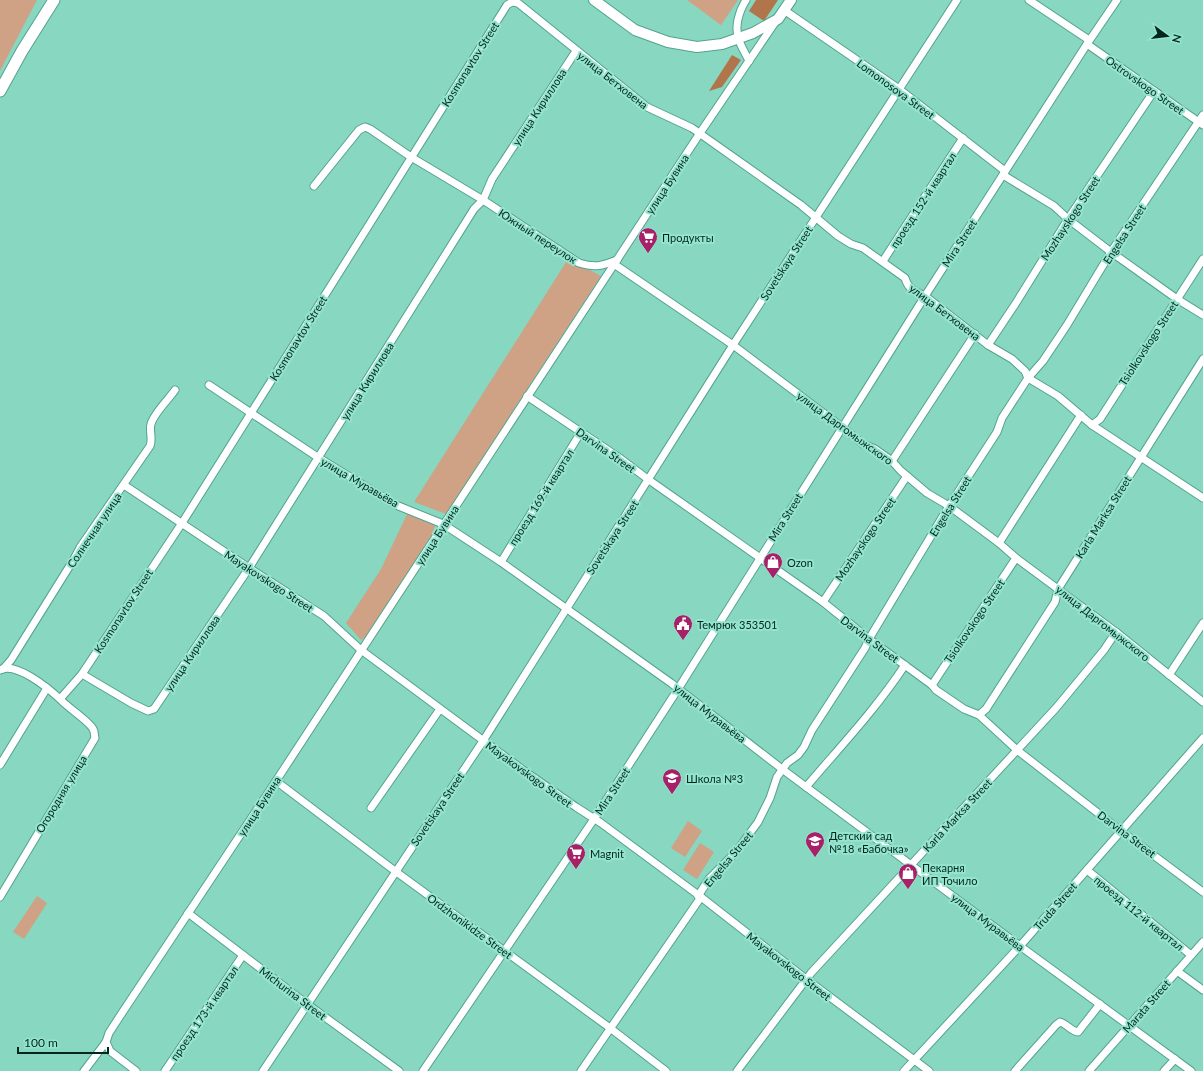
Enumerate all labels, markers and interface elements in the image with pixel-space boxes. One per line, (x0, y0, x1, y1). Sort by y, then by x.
north arrow (1147, 16, 1187, 56)
street label: Kosmonavtov Street (439, 19, 501, 109)
text: N (1170, 33, 1185, 44)
street label: улица Бетховена (575, 49, 651, 111)
street label: Ostrovskogo Street (1103, 53, 1187, 117)
street label: Lomonosova Street (855, 56, 937, 122)
street label: улица Кириллова (509, 66, 569, 148)
street label: проезд 152-й квартал (887, 150, 959, 250)
street label: улица Бувина (643, 152, 691, 216)
street label: Mozhayskogo Street (1038, 173, 1102, 263)
street label: Engelsa Street (1100, 202, 1148, 266)
street label: Южный переулок (496, 206, 580, 266)
street label: Mira Street (939, 217, 979, 269)
street label: Sovetskaya Street (757, 223, 815, 302)
supermarket icon: Продукты (637, 226, 659, 254)
place label: Продукты (662, 231, 714, 244)
street label: улица Бетховена (907, 281, 983, 343)
street label: Kosmonavtov Street (267, 293, 329, 383)
street label: Tsiolkovskogo Street (1116, 298, 1180, 388)
street label: улица Кириллова (338, 340, 396, 422)
street label: улица Даргомыжского (795, 389, 895, 467)
street label: Darvina Street (574, 425, 638, 475)
street label: проезд 169-й квартал (506, 446, 576, 548)
street label: улица Муравьёва (319, 454, 401, 510)
street label: Karla Marksa Street (1072, 473, 1134, 561)
street label: Engelsa Street (926, 474, 974, 538)
street label: Солнечная улица (64, 490, 124, 570)
street label: Mira Street (765, 491, 805, 543)
street label: Mozhayskogo Street (832, 495, 898, 583)
street label: Sovetskaya Street (583, 497, 641, 576)
street label: улица Бувина (413, 503, 461, 567)
street label: Mayakovskogo Street (222, 547, 316, 615)
shop icon: Ozon (762, 551, 784, 579)
place label: Ozon (787, 556, 813, 569)
street label: Kosmonavtov Street (91, 567, 155, 655)
street label: Tsiolkovskogo Street (941, 577, 1007, 665)
street label: улица Даргомыжского (1054, 582, 1152, 664)
street label: улица Кириллова (162, 612, 222, 694)
public building icon: Темрюк 353501 (672, 613, 694, 641)
street label: Darvina Street (838, 613, 902, 665)
place label: Темрюк 353501 (697, 618, 777, 631)
street label: улица Муравьёва (671, 681, 749, 745)
street label: Mayakovskogo Street (483, 738, 575, 810)
street label: Огородняя улица (33, 753, 89, 835)
street label: Mira Street (592, 765, 632, 817)
school or university icon: Школа №3 (661, 767, 683, 795)
street label: Sovetskaya Street (408, 770, 466, 848)
place label: Школа №3 (686, 772, 743, 785)
street label: улица Бувина (235, 774, 283, 838)
street label: Karla Marksa Street (920, 776, 994, 854)
street label: Darvina Street (1095, 808, 1159, 860)
street label: Engelsa Street (701, 829, 755, 889)
place label: Детский сад №18 «Бабочка» (829, 829, 909, 855)
school or university icon: Детский сад №18 «Бабочка» (804, 830, 826, 858)
supermarket icon: Magnit (565, 842, 587, 870)
place label: Magnit (590, 847, 624, 860)
place label: Пекарня ИП Точило (922, 861, 977, 887)
shop icon: Пекарня ИП Точило (897, 862, 919, 890)
street label: проезд 112-й квартал (1092, 873, 1186, 953)
street label: Truda Street (1031, 879, 1079, 932)
street label: улица Муравьёва (949, 890, 1027, 954)
street label: Ordzhonikidze Street (425, 891, 515, 961)
street label: Mayakovskogo Street (744, 929, 834, 1003)
street label: проезд 173-й квартал (167, 963, 241, 1063)
street label: Michurina Street (257, 964, 329, 1022)
street label: Marata Street (1119, 977, 1173, 1035)
scale bar (18, 1029, 108, 1055)
text: 100 m (24, 1035, 58, 1050)

